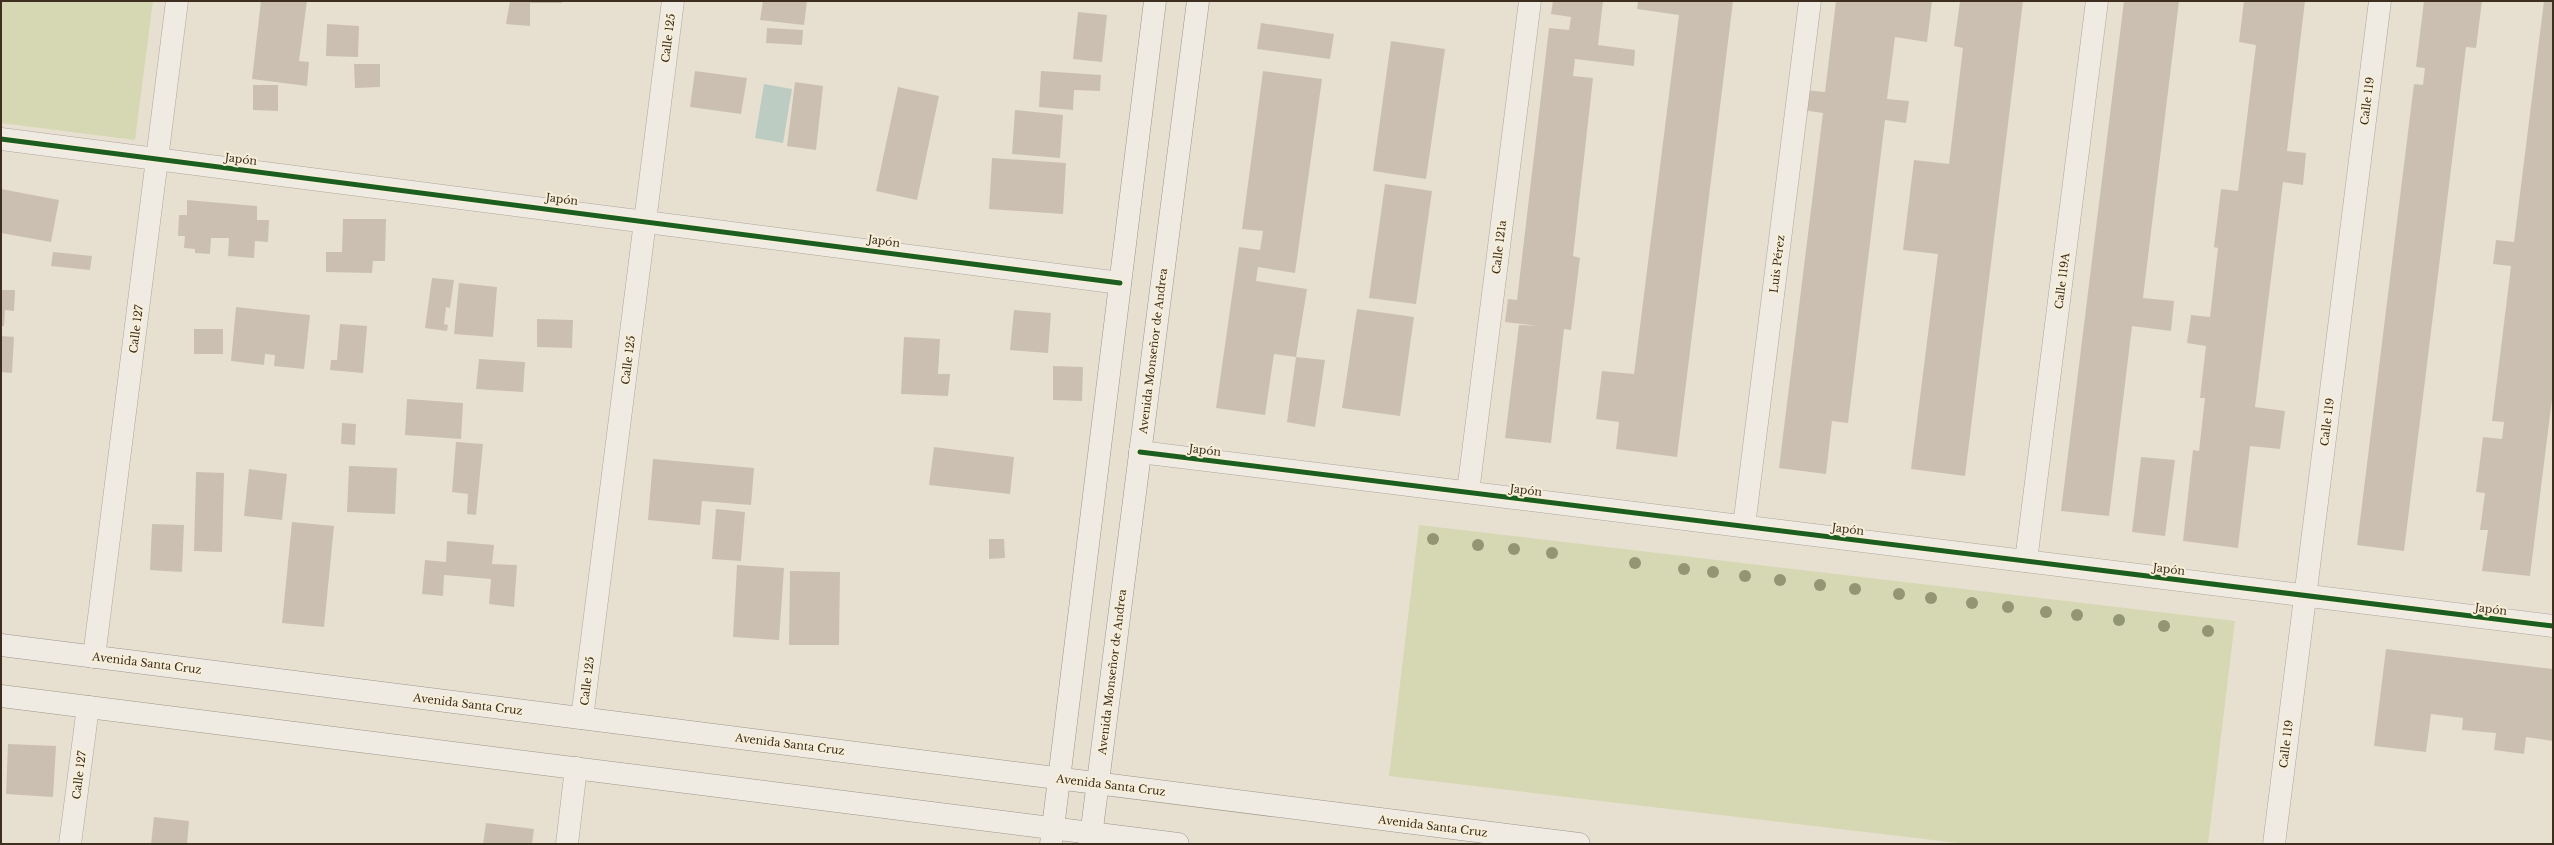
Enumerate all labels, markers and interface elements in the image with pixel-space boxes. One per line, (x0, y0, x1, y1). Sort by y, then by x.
street label: Calle 125 (658, 13, 678, 63)
street label: Calle 119 (2357, 76, 2377, 126)
street label: Japón (222, 150, 258, 168)
street label: Japón (543, 190, 579, 208)
street label: Calle 121a (1489, 218, 1509, 275)
street label: Japón (865, 232, 901, 250)
street label: Luis Pérez (1766, 234, 1788, 294)
street label: Calle 119A (2052, 252, 2072, 310)
street label: Avenida Monseñor de Andrea (1136, 267, 1170, 436)
street label: Calle 127 (126, 303, 146, 354)
street label: Calle 125 (618, 335, 638, 385)
street label: Calle 119 (2317, 397, 2337, 447)
street label: Japón (1186, 441, 1222, 459)
street label: Japón (1507, 481, 1543, 499)
street label: Japón (1829, 520, 1865, 538)
street label: Japón (2150, 560, 2186, 578)
street label: Avenida Monseñor de Andrea (1095, 588, 1129, 757)
street label: Japón (2472, 600, 2508, 618)
street label: Avenida Santa Cruz (90, 649, 203, 677)
street label: Calle 125 (577, 656, 597, 706)
street label: Avenida Santa Cruz (411, 690, 524, 718)
street label: Calle 119 (2276, 719, 2296, 769)
street label: Avenida Santa Cruz (733, 730, 846, 758)
street label: Calle 127 (69, 749, 89, 800)
street label: Avenida Santa Cruz (1054, 771, 1167, 799)
street label: Avenida Santa Cruz (1376, 812, 1489, 840)

